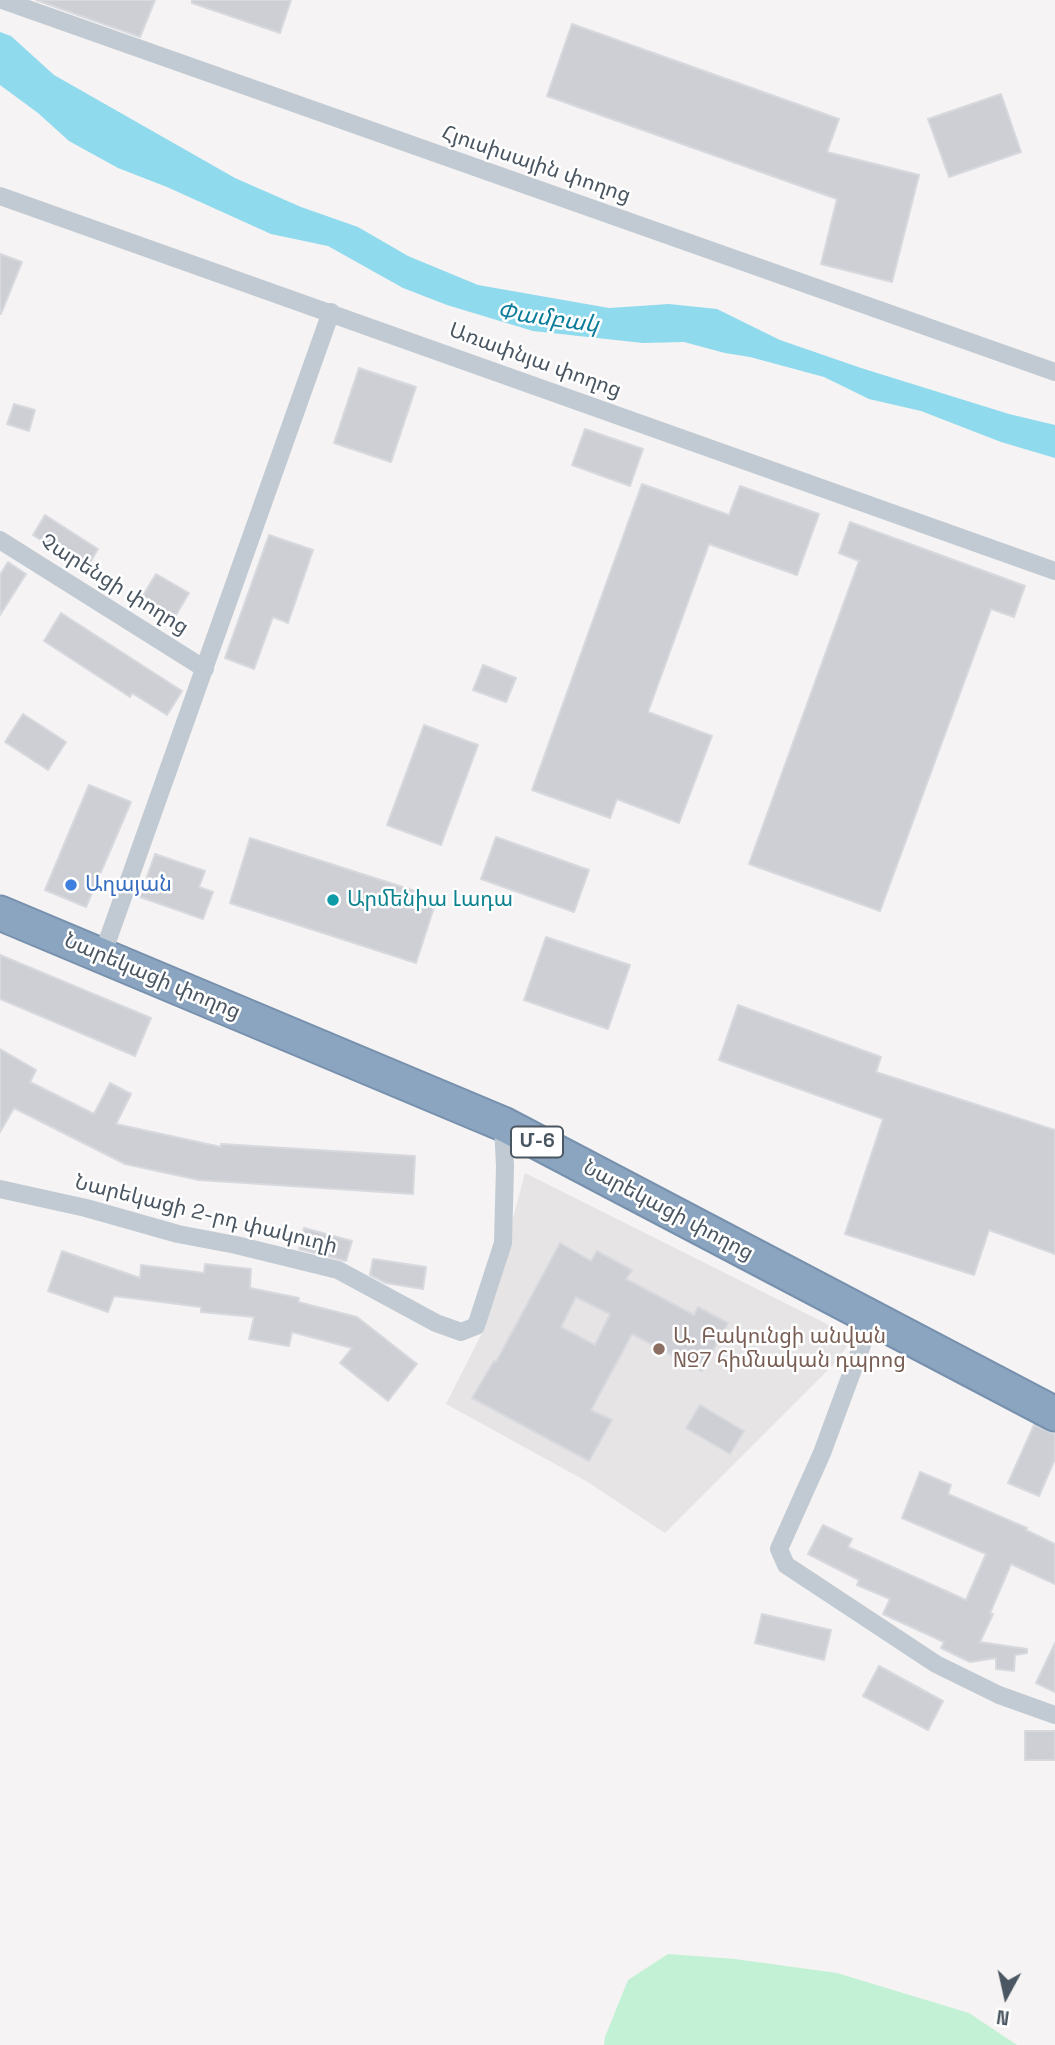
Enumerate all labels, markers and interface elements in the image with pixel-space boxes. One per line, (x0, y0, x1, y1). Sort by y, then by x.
street label: Հյուսիսային փողոց (438, 121, 634, 209)
water label: Փամբակ (496, 298, 600, 340)
street label: Առափնյա փողոց (445, 318, 625, 404)
street label: Չարենցի փողոց (35, 529, 193, 641)
place label: Աղայան (85, 872, 172, 898)
marker: Աղայան (63, 877, 79, 893)
place label: Արմենիա Լադա (347, 887, 513, 913)
marker: Արմենիա Լադա (325, 892, 341, 908)
street label: Նարեկացի փողոց (60, 928, 244, 1026)
road number: Մ-6 (511, 1126, 563, 1158)
street label: Նարեկացի փողոց (579, 1155, 757, 1267)
street label: Նարեկացի 2-րդ փակուղի (72, 1170, 340, 1260)
place label: Ա. Բակունցի անվան №7 հիմնական դպրոց (673, 1324, 906, 1374)
marker: Ա. Բակունցի անվան №7 հիմնական դպրոց (651, 1341, 667, 1357)
north arrow (971, 1961, 1041, 2031)
text: N (995, 2004, 1011, 2031)

